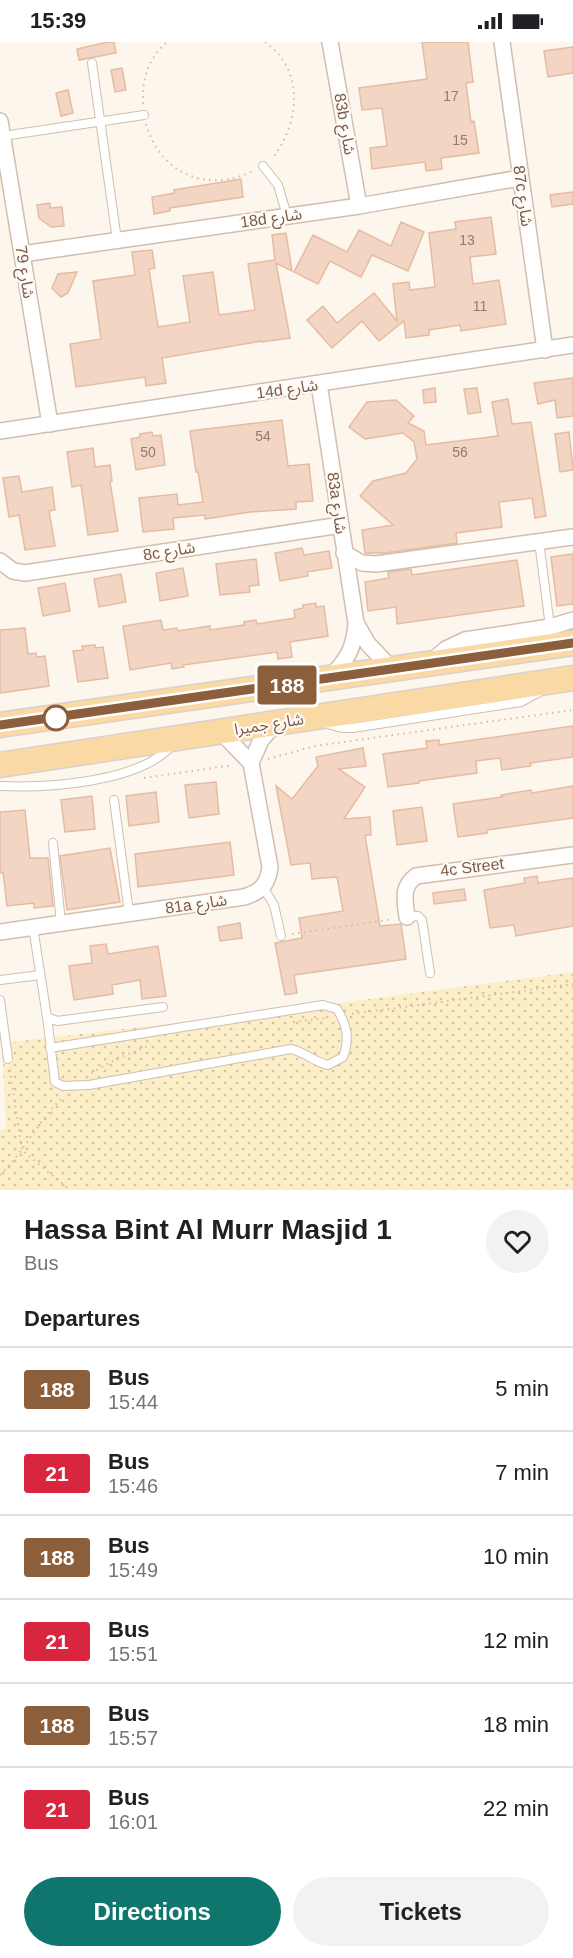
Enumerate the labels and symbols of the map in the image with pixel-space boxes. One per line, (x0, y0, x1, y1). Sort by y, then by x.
house number: 17 (443, 88, 459, 104)
street label: 83b شارع (327, 92, 359, 157)
house number: 15 (452, 132, 468, 148)
street label: 87c شارع (506, 164, 536, 228)
street label: 18d شارع (239, 205, 304, 235)
house number: 13 (459, 232, 475, 248)
street label: شارع 79 (8, 244, 38, 300)
house number: 11 (473, 298, 487, 314)
street label: 14d شارع (255, 376, 320, 406)
house number: 54 (255, 428, 271, 444)
house number: 50 (140, 444, 156, 460)
house number: 56 (452, 444, 468, 460)
street label: 83a شارع (320, 471, 350, 536)
street label: 8c شارع (142, 538, 197, 567)
line badge: 188 (252, 666, 322, 704)
unlabelled marker (43, 705, 69, 731)
street label: شارع جميرا (233, 710, 306, 742)
street label: 4c Street (439, 855, 505, 879)
street label: 81a شارع (164, 891, 229, 921)

